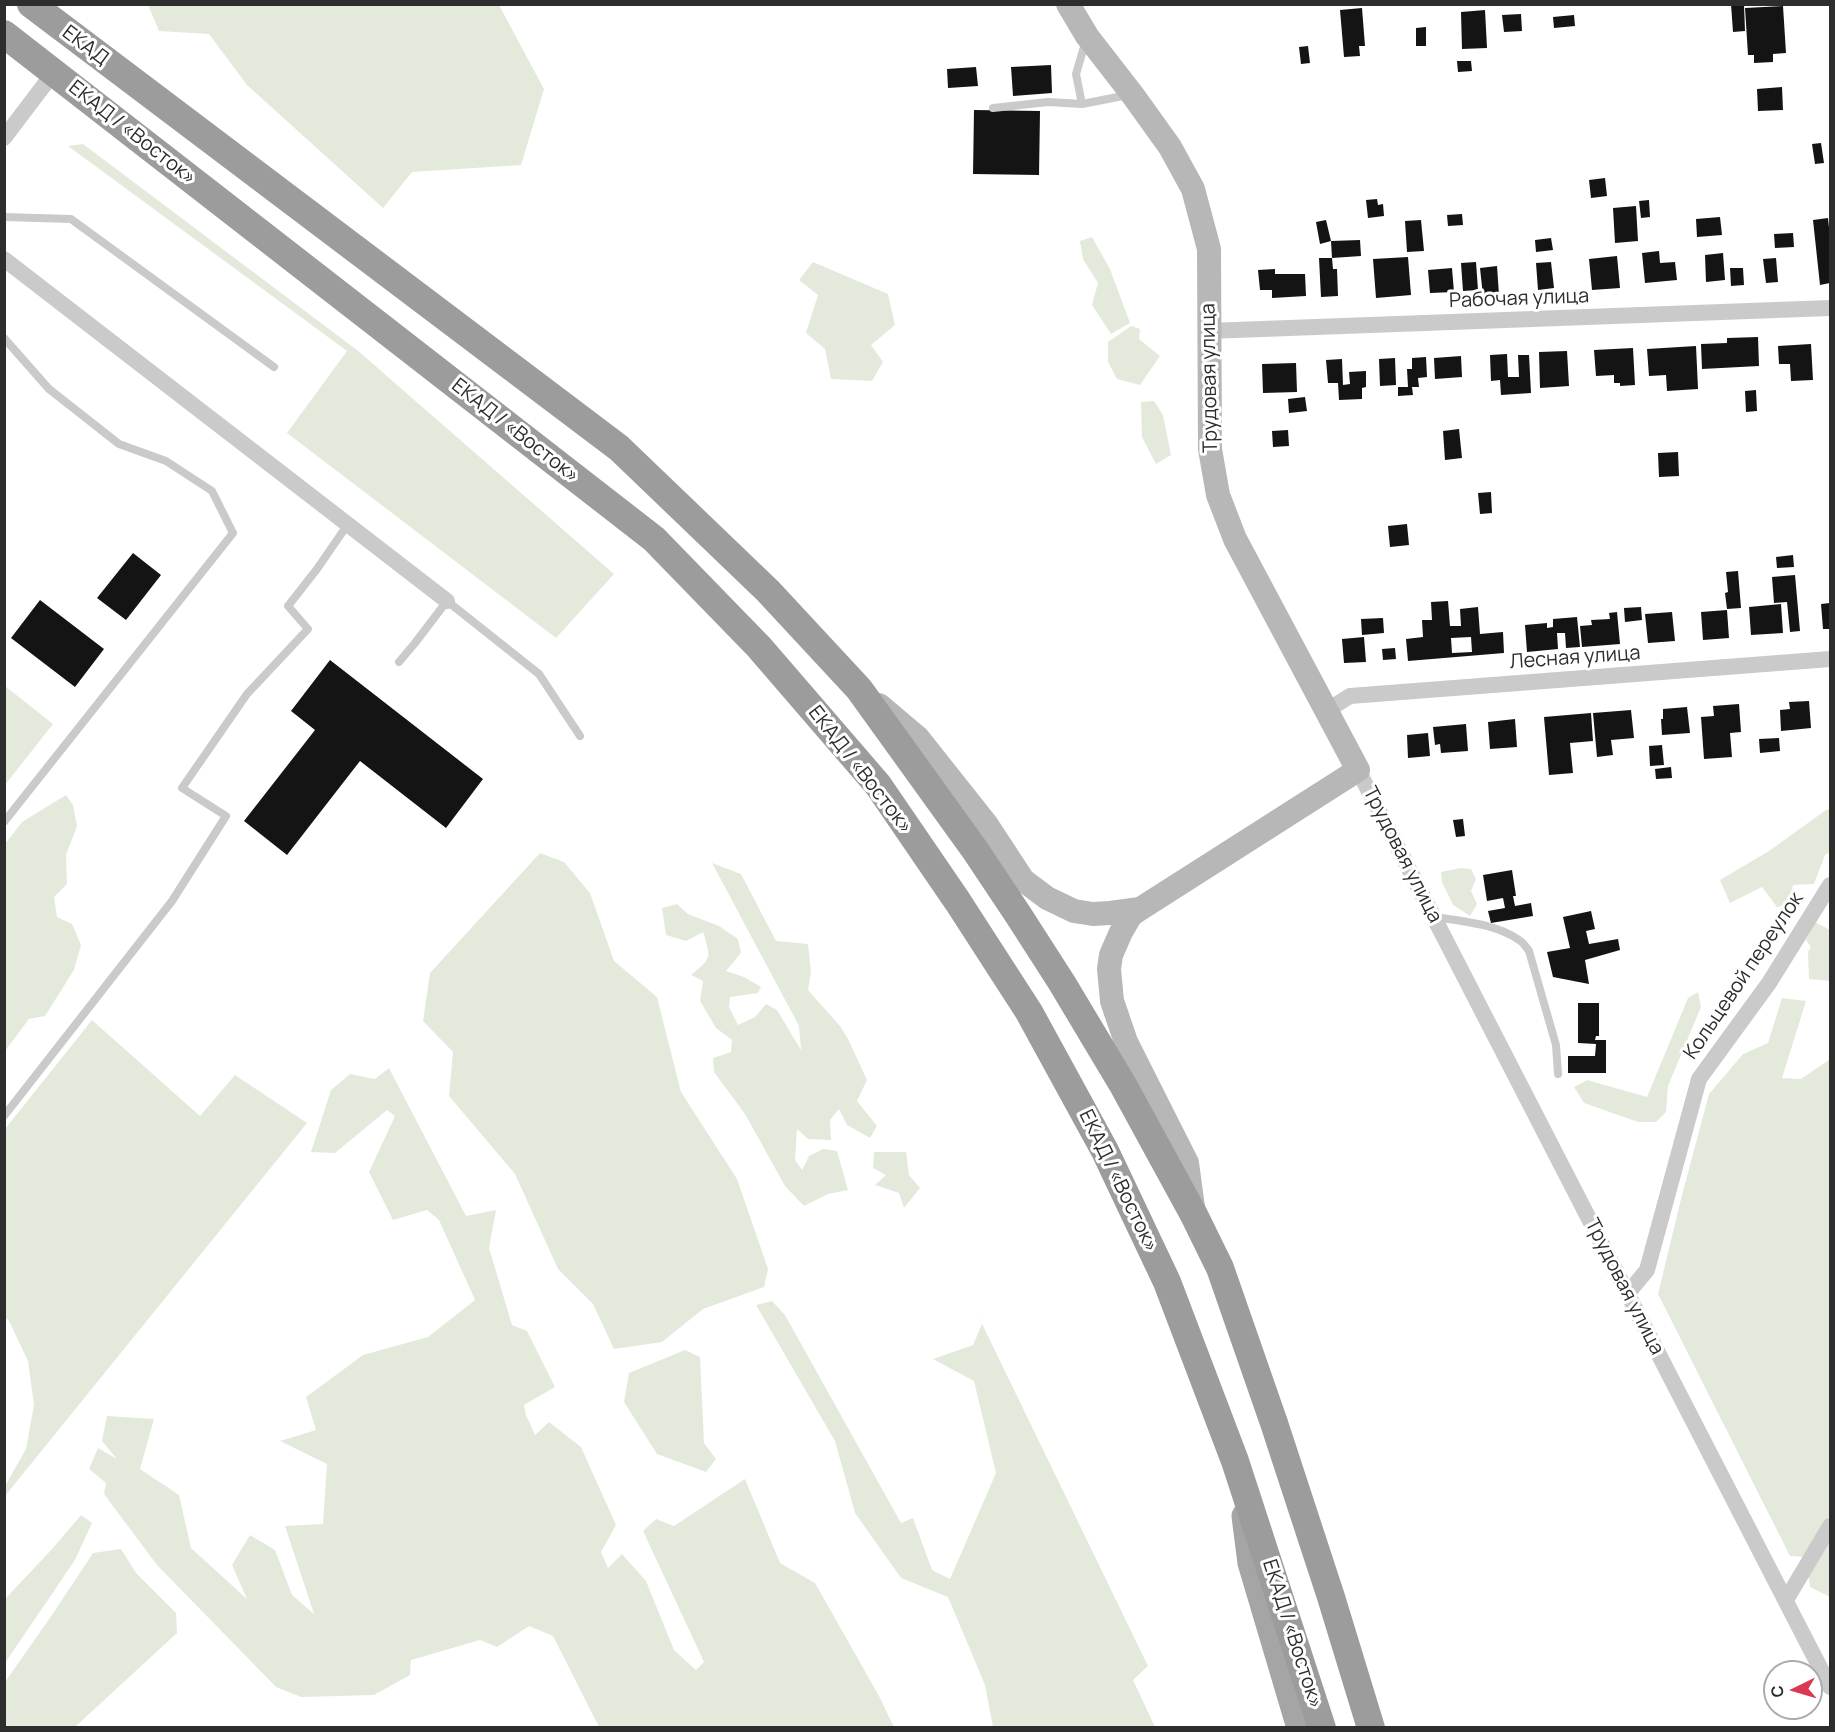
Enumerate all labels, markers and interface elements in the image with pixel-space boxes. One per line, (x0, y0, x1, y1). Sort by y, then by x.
street label: ЕКАД (57, 21, 113, 71)
street label: ЕКАД / «Восток» (63, 76, 201, 190)
street label: Рабочая улица (1449, 285, 1589, 313)
street label: Трудовая улица (1197, 303, 1223, 453)
street label: ЕКАД / «Восток» (446, 374, 584, 488)
street label: Лесная улица (1509, 641, 1641, 675)
street label: ЕКАД / «Восток» (803, 701, 917, 839)
street label: Трудовая улица (1357, 783, 1447, 927)
street label: Кольцевой переулок (1679, 888, 1809, 1064)
street label: ЕКАД / «Восток» (1073, 1106, 1163, 1256)
street label: Трудовая улица (1579, 1215, 1669, 1359)
street label: ЕКАД / «Восток» (1257, 1557, 1327, 1711)
north arrow (1763, 1660, 1823, 1720)
text: С (1766, 1685, 1789, 1698)

